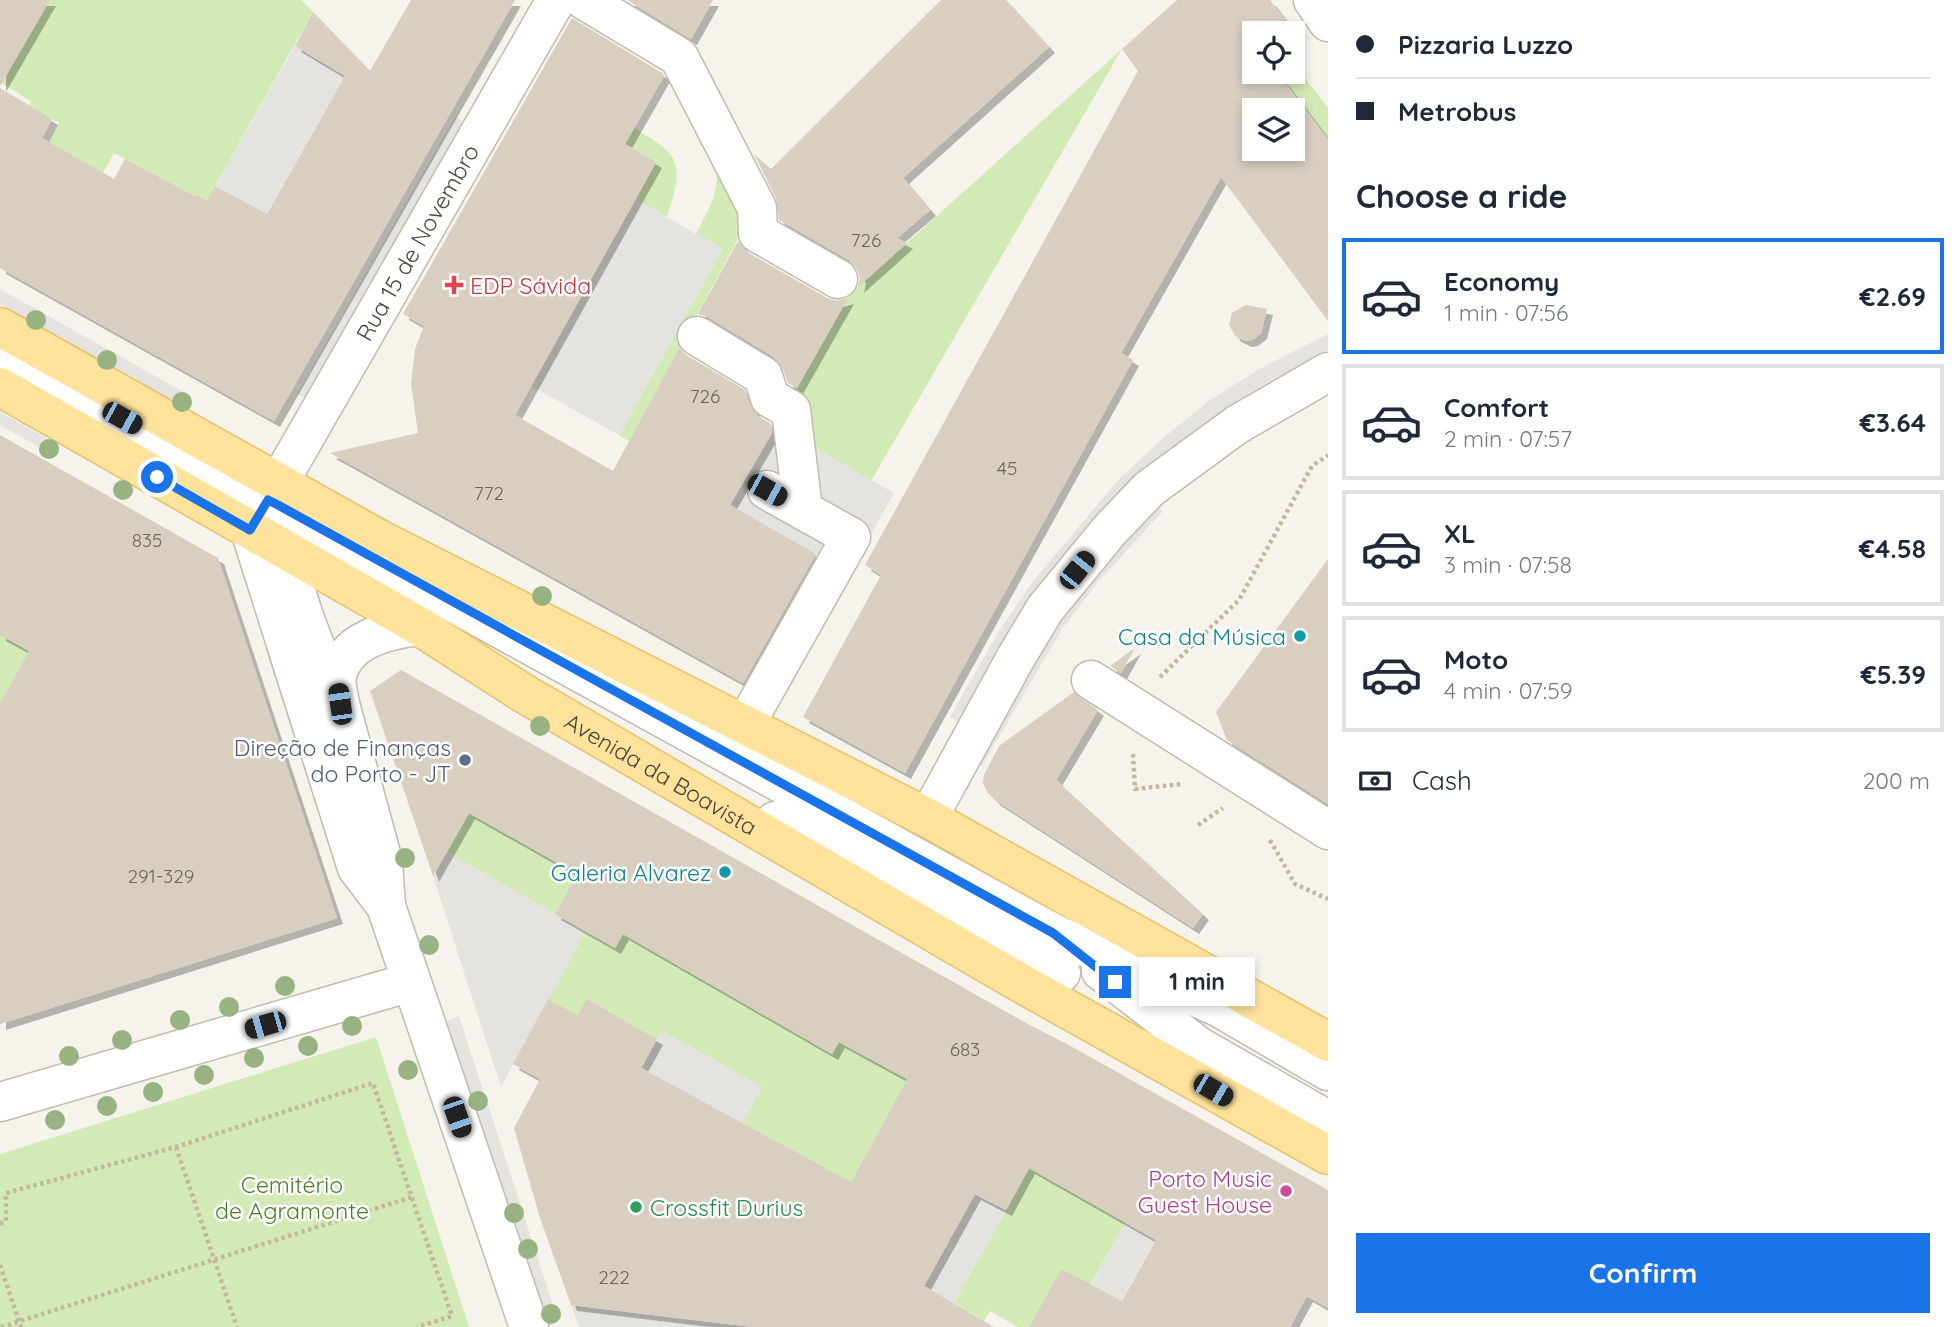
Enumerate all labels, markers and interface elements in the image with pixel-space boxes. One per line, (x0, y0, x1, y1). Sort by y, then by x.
map controls (1242, 21, 1305, 161)
button: locate (1242, 21, 1305, 84)
text: Pizzaria Luzzo (1398, 28, 1573, 61)
text: Metrobus (1398, 95, 1516, 128)
button: layers (1242, 98, 1305, 161)
street label: Rua 15 de Novembro (349, 139, 485, 346)
text: Choose a ride (1356, 176, 1568, 216)
house number: 726 (851, 228, 881, 252)
icon: car (1360, 265, 1423, 328)
text: Economy (1444, 265, 1559, 298)
place label: EDP Sávida (470, 271, 591, 300)
marker: EDP Sávida (444, 275, 464, 295)
text: €2.69 (1859, 280, 1926, 313)
text: 1 min · 07:56 (1444, 298, 1568, 327)
house number: 726 (690, 384, 720, 408)
icon: car (1360, 391, 1423, 454)
text: Comfort (1444, 391, 1549, 424)
car (99, 399, 146, 437)
text: €3.64 (1860, 406, 1926, 439)
text: 2 min · 07:57 (1444, 424, 1572, 453)
house number: 45 (997, 456, 1017, 480)
route start (141, 461, 173, 493)
car (744, 471, 791, 509)
house number: 772 (474, 481, 504, 505)
icon: car (1360, 517, 1423, 580)
text: XL (1444, 517, 1476, 550)
house number: 835 (132, 528, 162, 552)
text: €4.58 (1859, 532, 1926, 565)
car (1056, 547, 1099, 593)
text: 3 min · 07:58 (1444, 550, 1572, 579)
place label: Casa da Música (1118, 622, 1286, 651)
marker: Casa da Música (1292, 628, 1308, 644)
icon: car (1360, 643, 1423, 706)
text: Moto (1444, 643, 1508, 676)
text: €5.39 (1861, 658, 1926, 691)
text: 4 min · 07:59 (1444, 676, 1573, 705)
car (327, 682, 354, 726)
street label: Avenida da Boavista (560, 706, 763, 841)
place label: Direção de Finanças do Porto - JT (234, 733, 451, 788)
marker: Direção de Finanças do Porto - JT (457, 752, 473, 768)
icon: cash (1356, 762, 1394, 800)
text: Cash (1412, 764, 1472, 797)
text: 200 m (1863, 766, 1930, 795)
place label: Galeria Alvarez (551, 858, 711, 887)
house number: 291-329 (128, 864, 194, 888)
marker: Galeria Alvarez (717, 864, 733, 880)
callout: 1 min (1140, 958, 1255, 1006)
route end (1099, 966, 1131, 998)
text: 1 min (1169, 967, 1225, 996)
car (242, 1009, 289, 1041)
house number: 683 (950, 1037, 980, 1061)
car (1190, 1070, 1237, 1110)
car (441, 1094, 474, 1140)
place label: Porto Music Guest House (1138, 1164, 1272, 1219)
park label: Cemitério de Agramonte (215, 1170, 369, 1225)
marker: Porto Music Guest House (1278, 1183, 1294, 1199)
place label: Crossfit Durius (650, 1193, 803, 1222)
marker: Crossfit Durius (628, 1199, 644, 1215)
button: Confirm (1356, 1233, 1930, 1313)
house number: 222 (598, 1265, 630, 1289)

